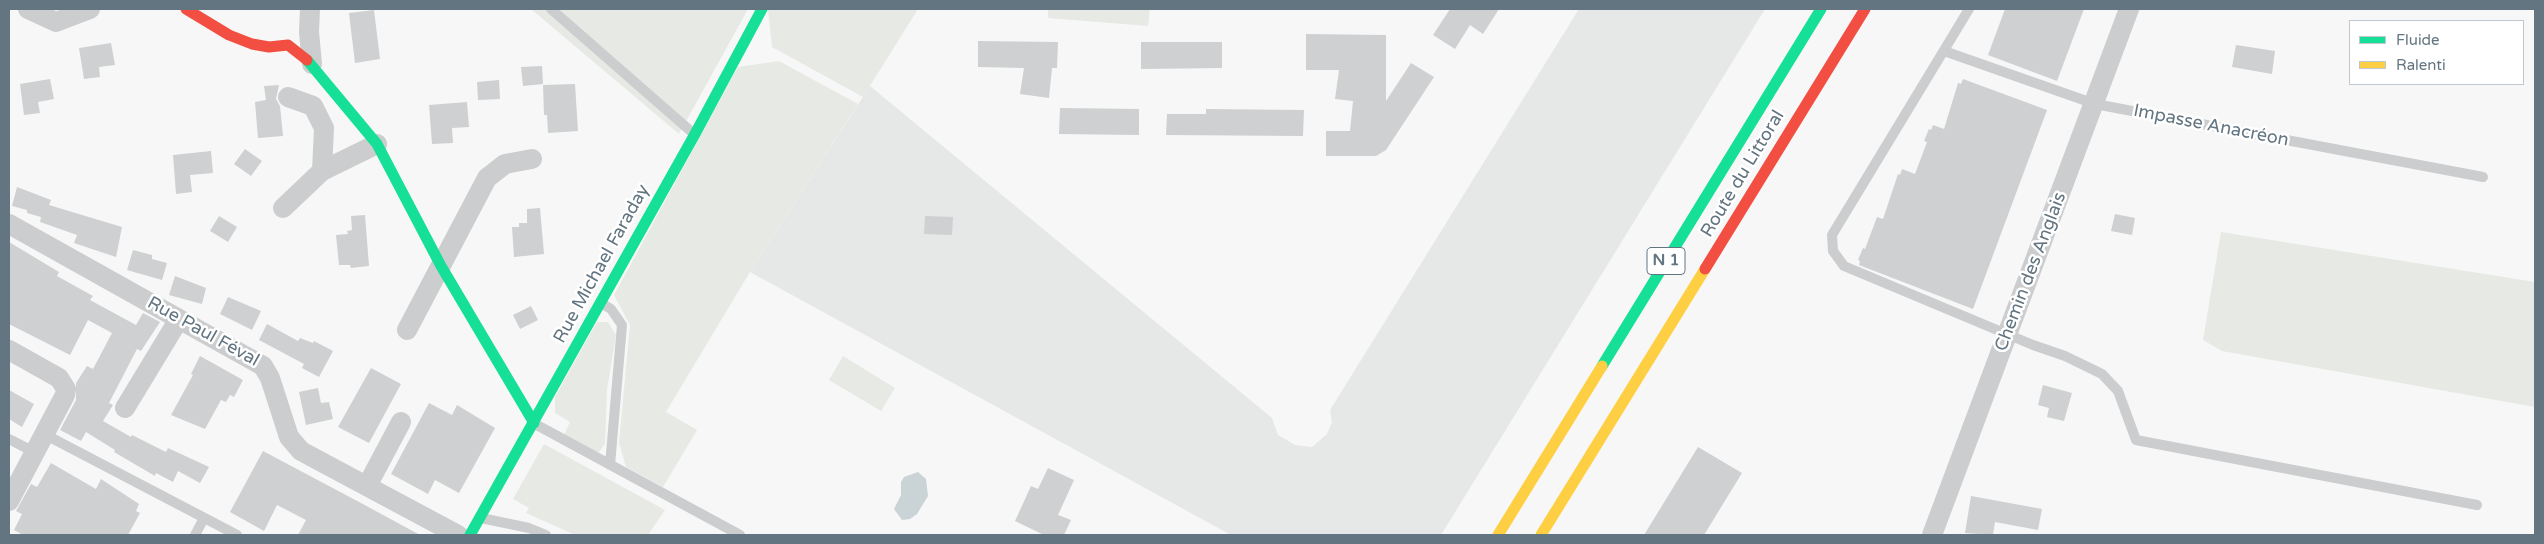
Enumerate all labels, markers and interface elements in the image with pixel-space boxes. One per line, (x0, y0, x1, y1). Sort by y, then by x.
legend (2349, 20, 2524, 85)
text: Fluide (2396, 31, 2440, 49)
text: Ralenti (2396, 56, 2446, 74)
street label: Impasse Anacréon (2131, 100, 2291, 152)
street label: Route du Littoral (1697, 107, 1789, 241)
street label: Rue Michael Faraday (549, 181, 655, 347)
street label: Chemin des Anglais (1991, 189, 2071, 355)
road number: N 1 (1647, 248, 1685, 274)
street label: Rue Paul Féval (143, 292, 263, 372)

